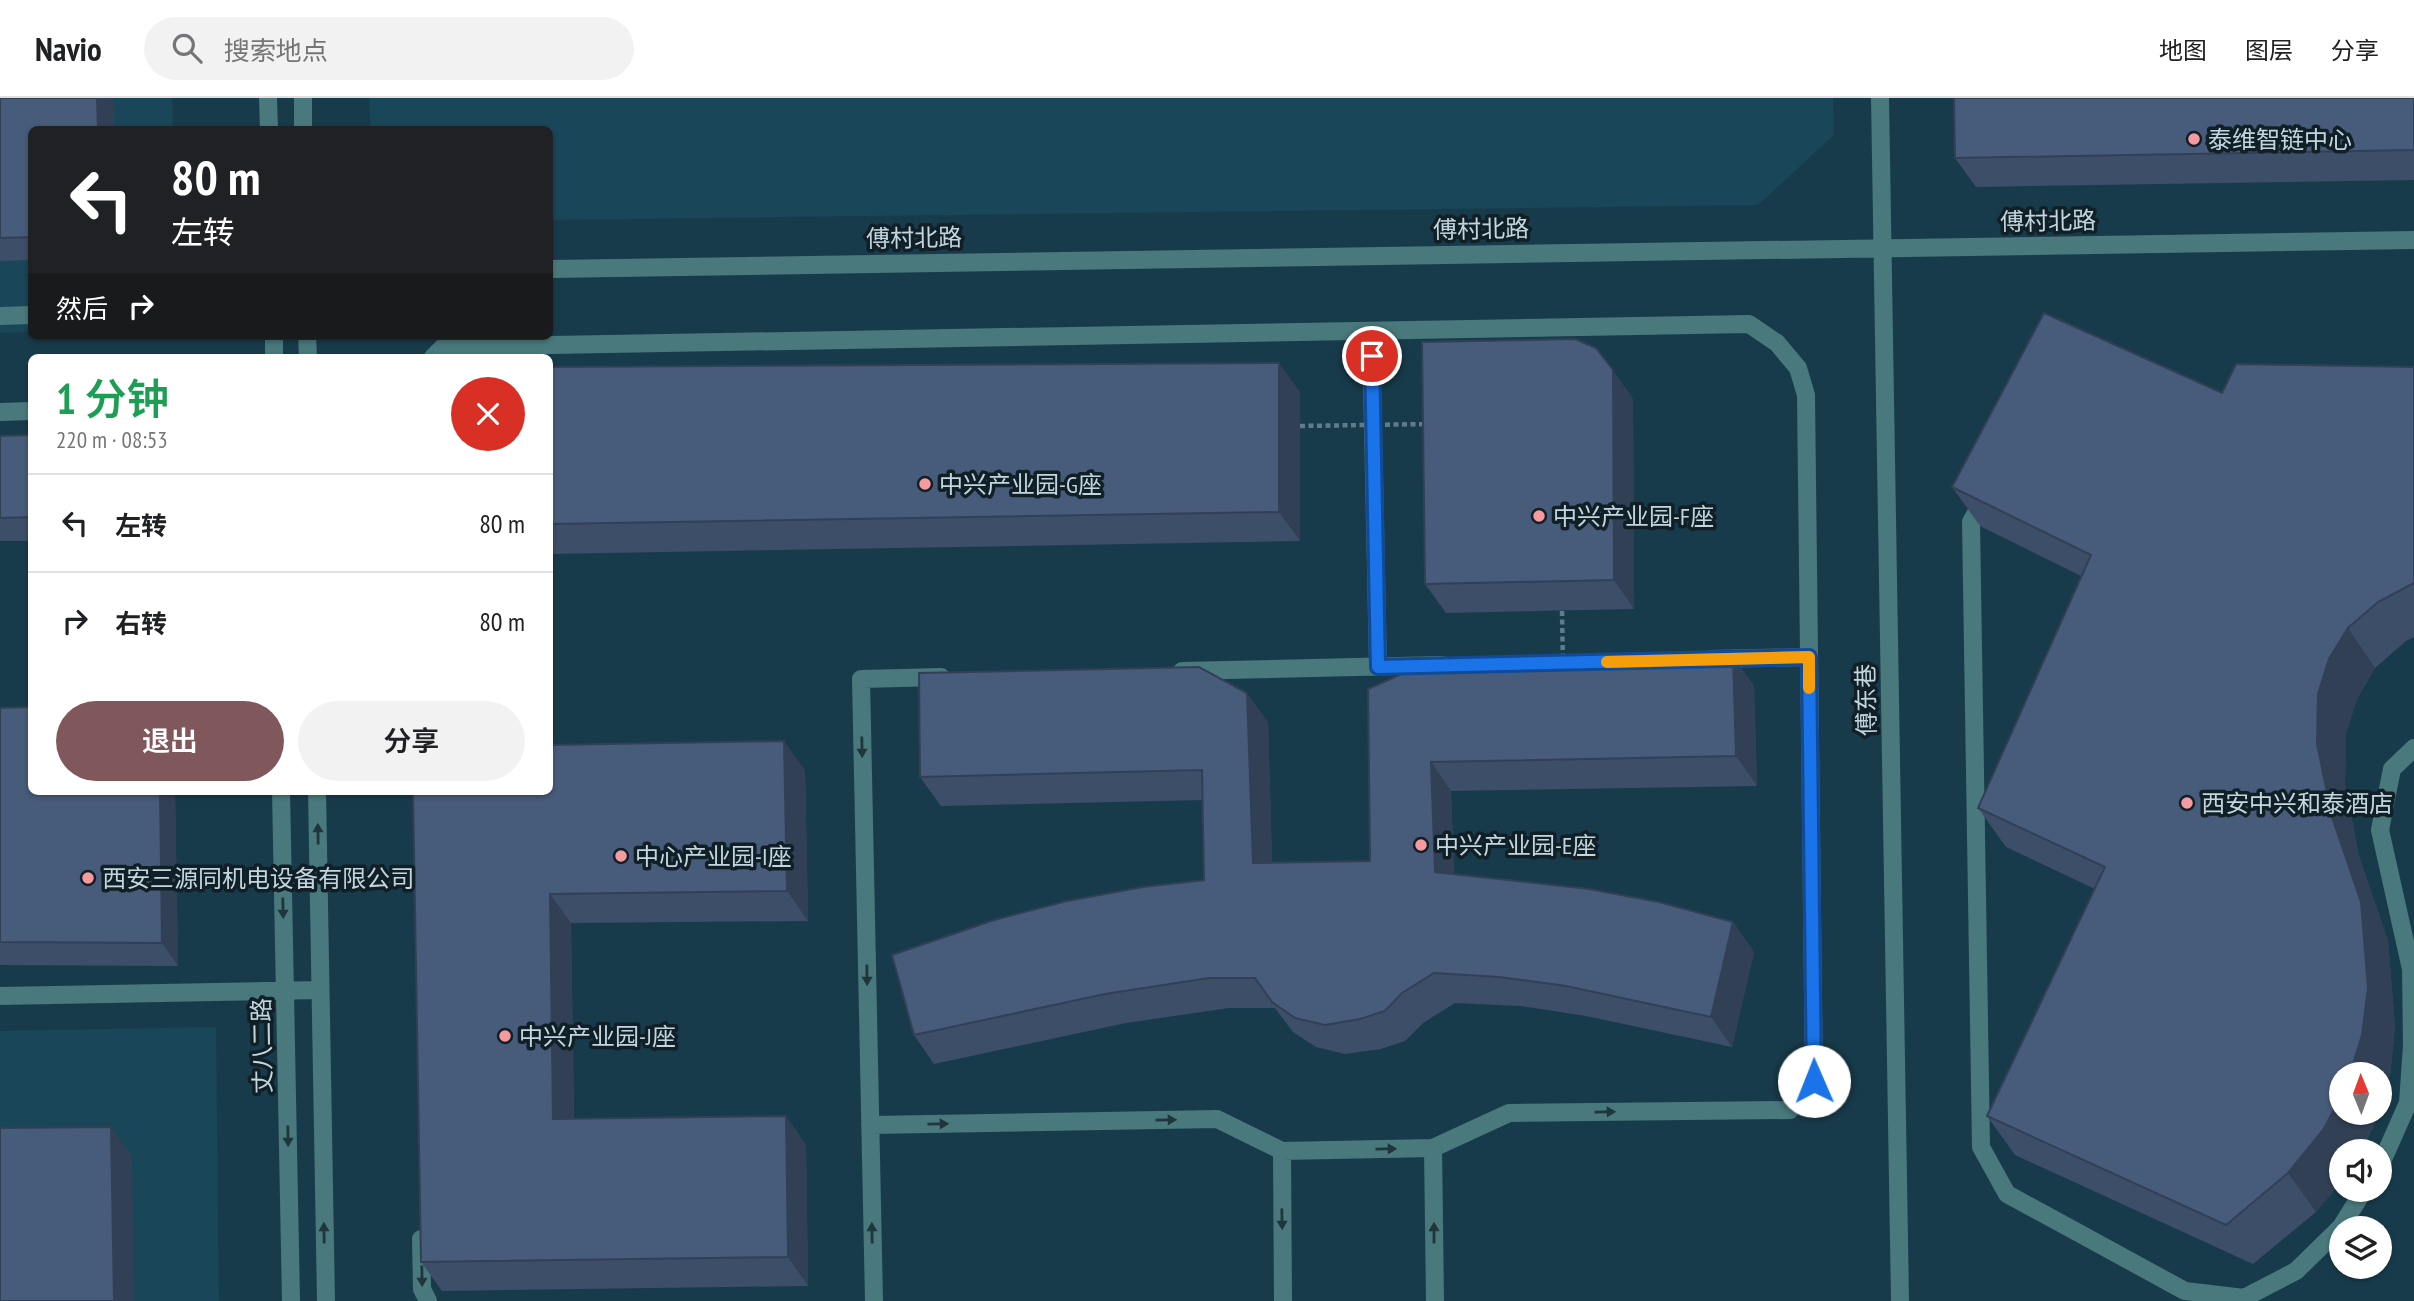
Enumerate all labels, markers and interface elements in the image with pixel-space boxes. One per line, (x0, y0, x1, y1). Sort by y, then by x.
search box (144, 17, 634, 80)
text: Navio (35, 27, 102, 70)
icon: search (168, 29, 206, 67)
text: 搜索地点 (224, 34, 328, 67)
text: 地图 (2159, 35, 2207, 66)
text: 图层 (2245, 35, 2293, 66)
text: 分享 (2331, 35, 2379, 66)
place label: 泰维智链中心 (2208, 124, 2352, 155)
marker: 泰维智链中心 (2186, 131, 2202, 147)
text: 80 m (171, 145, 260, 209)
icon: left (56, 154, 147, 245)
street label: 傅村北路 (2000, 205, 2096, 237)
text: 左转 (171, 211, 235, 253)
street label: 傅村北路 (1433, 213, 1529, 245)
street label: 傅村北路 (866, 222, 962, 254)
icon: right (122, 287, 160, 325)
text: 然后 (56, 292, 108, 325)
pin (1342, 326, 1402, 386)
icon: arrive (1353, 337, 1391, 375)
text: 1 分钟 (56, 371, 169, 426)
button: close (451, 377, 525, 451)
text: 220 m · 08:53 (56, 425, 168, 454)
place label: 中兴产业园-G座 (939, 469, 1102, 500)
marker: 中兴产业园-G座 (917, 476, 933, 492)
place label: 中兴产业园-F座 (1553, 501, 1714, 532)
icon: left (56, 504, 94, 542)
text: 80 m (479, 507, 525, 540)
marker: 中兴产业园-F座 (1531, 508, 1547, 524)
text: 左转 (115, 509, 167, 542)
icon: right (56, 602, 94, 640)
text: 80 m (479, 605, 525, 638)
text: 右转 (115, 607, 167, 640)
street label: 傅东巷 (1850, 664, 1882, 736)
button: 退出 (56, 701, 284, 781)
button: 分享 (298, 701, 525, 781)
one-way arrow (856, 736, 868, 758)
place label: 西安中兴和泰酒店 (2201, 788, 2393, 819)
marker: 西安中兴和泰酒店 (2179, 795, 2195, 811)
one-way arrow (312, 823, 324, 845)
place label: 中兴产业园-E座 (1435, 830, 1596, 861)
marker: 中兴产业园-E座 (1413, 837, 1429, 853)
place label: 中心产业园-I座 (635, 841, 792, 872)
marker: 中心产业园-I座 (613, 848, 629, 864)
place label: 西安三源同机电设备有限公司 (102, 863, 414, 894)
marker: 西安三源同机电设备有限公司 (80, 870, 96, 886)
one-way arrow (277, 897, 289, 919)
one-way arrow (861, 964, 873, 986)
street label: 丈八二路 (246, 998, 278, 1094)
place label: 中兴产业园-J座 (519, 1021, 676, 1052)
marker: 中兴产业园-J座 (497, 1028, 513, 1044)
position arrow (1777, 1044, 1851, 1118)
north arrow (2329, 1062, 2392, 1125)
map controls (2329, 1062, 2392, 1279)
one-way arrow (1595, 1106, 1617, 1118)
one-way arrow (1155, 1114, 1177, 1126)
one-way arrow (927, 1118, 949, 1130)
one-way arrow (282, 1125, 294, 1147)
button: sound (2329, 1139, 2392, 1202)
one-way arrow (1375, 1143, 1397, 1155)
one-way arrow (1276, 1209, 1288, 1231)
button: layers (2329, 1216, 2392, 1279)
one-way arrow (319, 1222, 330, 1244)
one-way arrow (866, 1222, 878, 1244)
one-way arrow (1428, 1222, 1440, 1244)
one-way arrow (416, 1265, 428, 1287)

